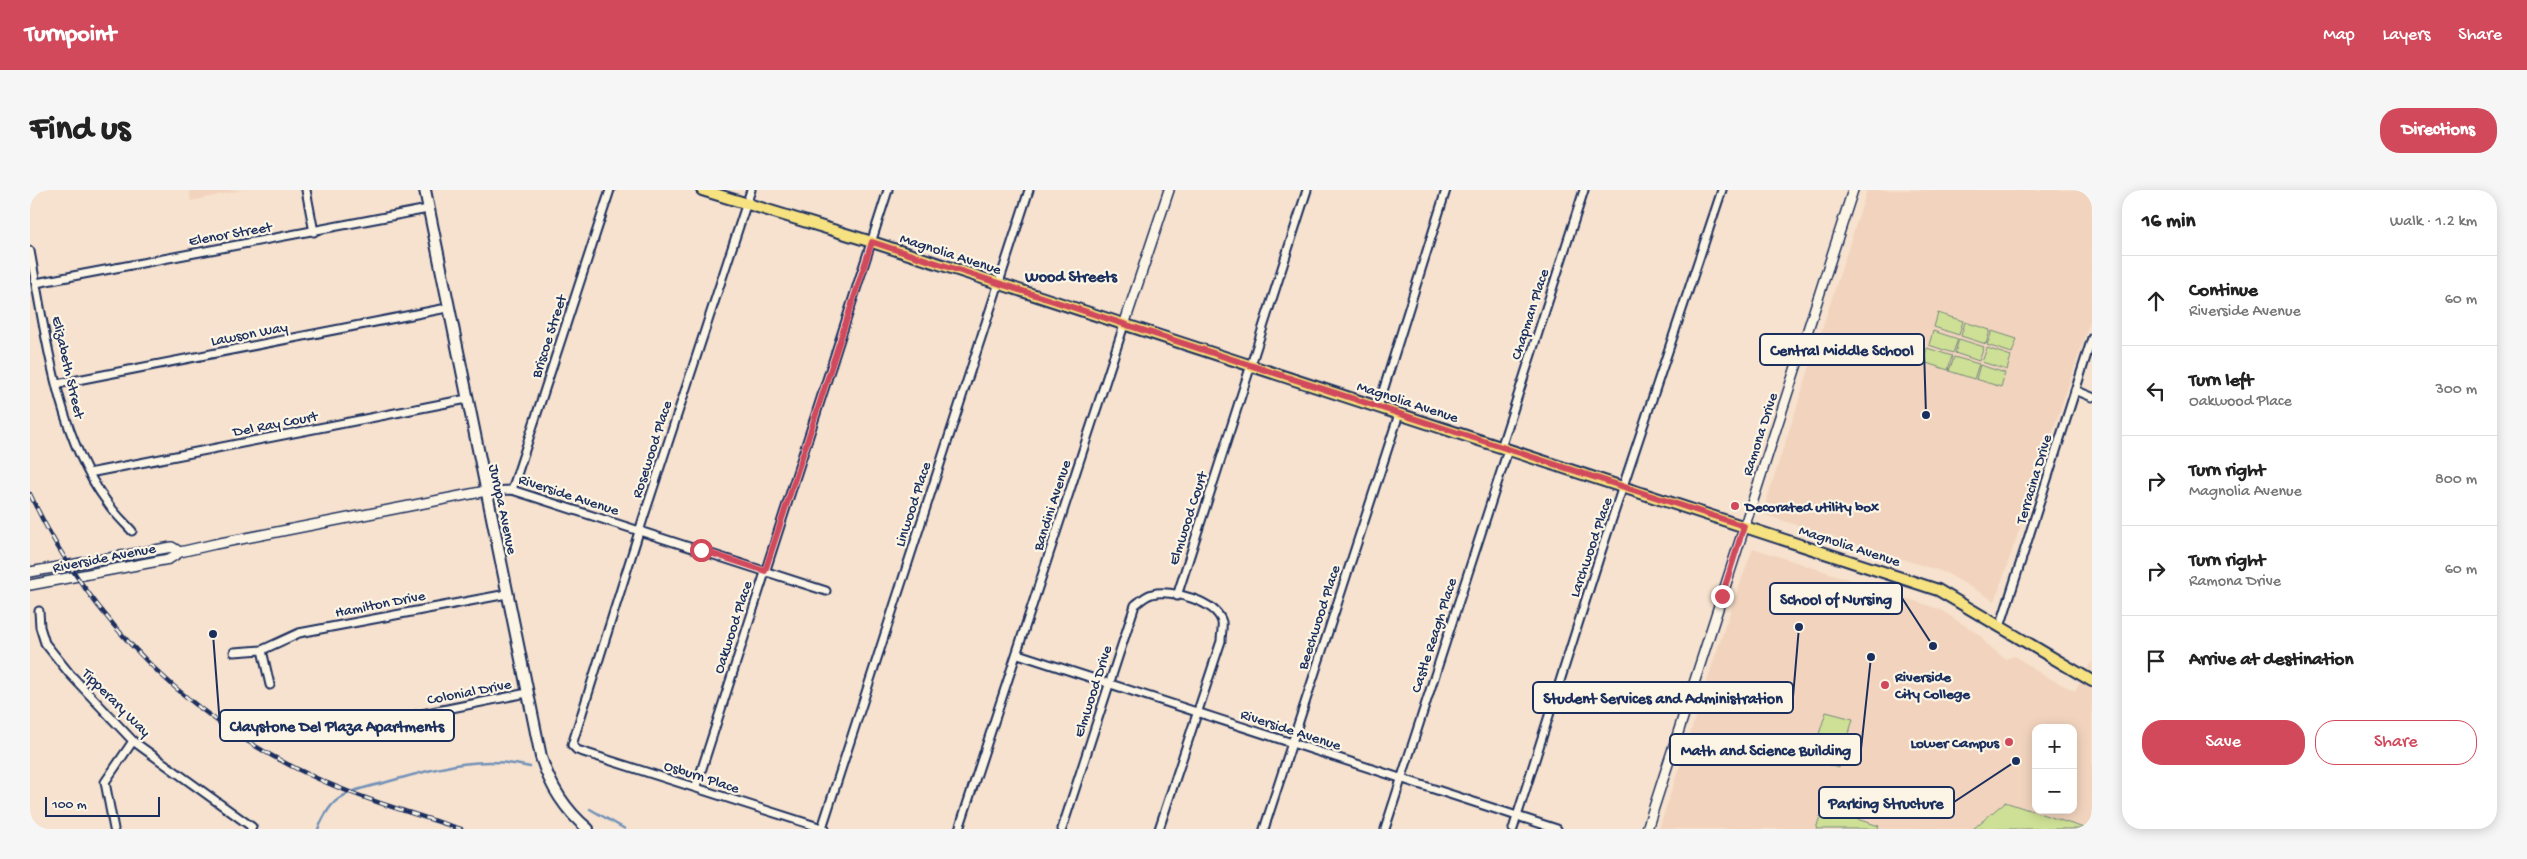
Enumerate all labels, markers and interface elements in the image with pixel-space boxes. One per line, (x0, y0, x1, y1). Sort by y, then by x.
text: Turnpoint (25, 21, 116, 50)
text: Map (2323, 25, 2355, 46)
text: Layers (2383, 25, 2430, 46)
text: Share (2458, 25, 2502, 46)
button: Directions (2380, 108, 2497, 153)
text: Find us (30, 110, 130, 151)
text: 16 min (2142, 210, 2196, 235)
text: Walk · 1.2 km (2390, 213, 2477, 232)
street label: Elenor Street (187, 218, 275, 251)
street label: Magnolia Avenue (897, 230, 1004, 280)
street label: Chapman Place (1508, 267, 1554, 362)
district label: Wood Streets (1024, 269, 1118, 288)
text: Continue (2189, 280, 2258, 303)
icon: ahead (2142, 287, 2170, 315)
street label: Briscoe Street (528, 291, 572, 381)
text: 60 m (2445, 291, 2477, 310)
text: Riverside Avenue (2189, 303, 2301, 322)
street label: Elizabeth Street (47, 315, 88, 422)
street label: Lawson Way (209, 319, 290, 351)
callout: Central Middle School (1760, 334, 1924, 365)
text: Central Middle School (1769, 343, 1914, 362)
text: Turn left (2189, 370, 2253, 393)
icon: left (2142, 377, 2170, 405)
street label: Magnolia Avenue (1354, 378, 1461, 428)
text: 300 m (2435, 381, 2477, 400)
street label: Ramona Drive (1739, 391, 1783, 478)
text: Oakwood Place (2189, 393, 2292, 412)
street label: Rosewood Place (629, 398, 677, 501)
street label: Del Ray Court (231, 408, 321, 442)
street label: Terracina Drive (2012, 432, 2057, 527)
street label: Bandini Avenue (1029, 458, 1076, 554)
street label: Linwood Place (892, 460, 936, 549)
text: Turn right (2189, 460, 2265, 483)
street label: Jurupa Avenue (484, 463, 520, 556)
icon: right (2142, 467, 2170, 495)
street label: Elmwood Court (1165, 468, 1213, 568)
street label: Riverside Avenue (516, 471, 621, 521)
text: 800 m (2435, 471, 2477, 490)
text: Magnolia Avenue (2189, 483, 2302, 502)
street label: Larchwood Place (1566, 495, 1618, 600)
place label: Decorated utility box (1743, 499, 1879, 517)
marker: Decorated utility box (1729, 500, 1741, 512)
street label: Magnolia Avenue (1796, 522, 1903, 572)
route start (690, 539, 713, 562)
street label: Riverside Avenue (51, 540, 158, 578)
text: Turn right (2189, 550, 2265, 573)
icon: right (2142, 557, 2170, 585)
text: 60 m (2445, 561, 2477, 580)
street label: Beechwood Place (1294, 563, 1345, 673)
text: Ramona Drive (2189, 573, 2281, 592)
street label: Castle Reagh Place (1408, 576, 1462, 695)
street label: Oakwood Place (710, 579, 757, 676)
callout: School of Nursing (1770, 583, 1902, 614)
route end (1711, 585, 1734, 608)
street label: Hamilton Drive (334, 587, 427, 623)
text: School of Nursing (1780, 591, 1892, 611)
street label: Elmwood Drive (1071, 643, 1117, 740)
icon: arrive (2142, 647, 2170, 675)
text: Arrive at destination (2189, 649, 2353, 672)
street label: Tipperary Way (77, 665, 154, 742)
place label: Riverside City College (1894, 669, 1971, 704)
street label: Colonial Drive (426, 676, 513, 710)
marker: Riverside City College (1879, 679, 1891, 691)
callout: Student Services and Administration (1533, 682, 1793, 713)
text: Student Services and Administration (1543, 691, 1783, 710)
street label: Riverside Avenue (1238, 706, 1343, 756)
callout: Claystone Del Plaza Apartments (220, 710, 454, 741)
text: Claystone Del Plaza Apartments (229, 719, 445, 738)
button: Save (2142, 720, 2305, 765)
button: Share (2315, 720, 2477, 765)
map controls (2032, 724, 2077, 814)
button: + (2032, 724, 2077, 769)
callout: Math and Science Building (1670, 734, 1861, 765)
place label: Lower Campus (1910, 735, 2000, 753)
marker: Lower Campus (2003, 736, 2015, 748)
text: Math and Science Building (1681, 743, 1851, 762)
street label: Osburn Place (661, 757, 742, 799)
button: − (2032, 769, 2077, 814)
callout: Parking Structure (1819, 787, 1954, 818)
scale bar (45, 794, 160, 817)
text: Parking Structure (1828, 796, 1944, 815)
text: 100 m (52, 797, 87, 814)

